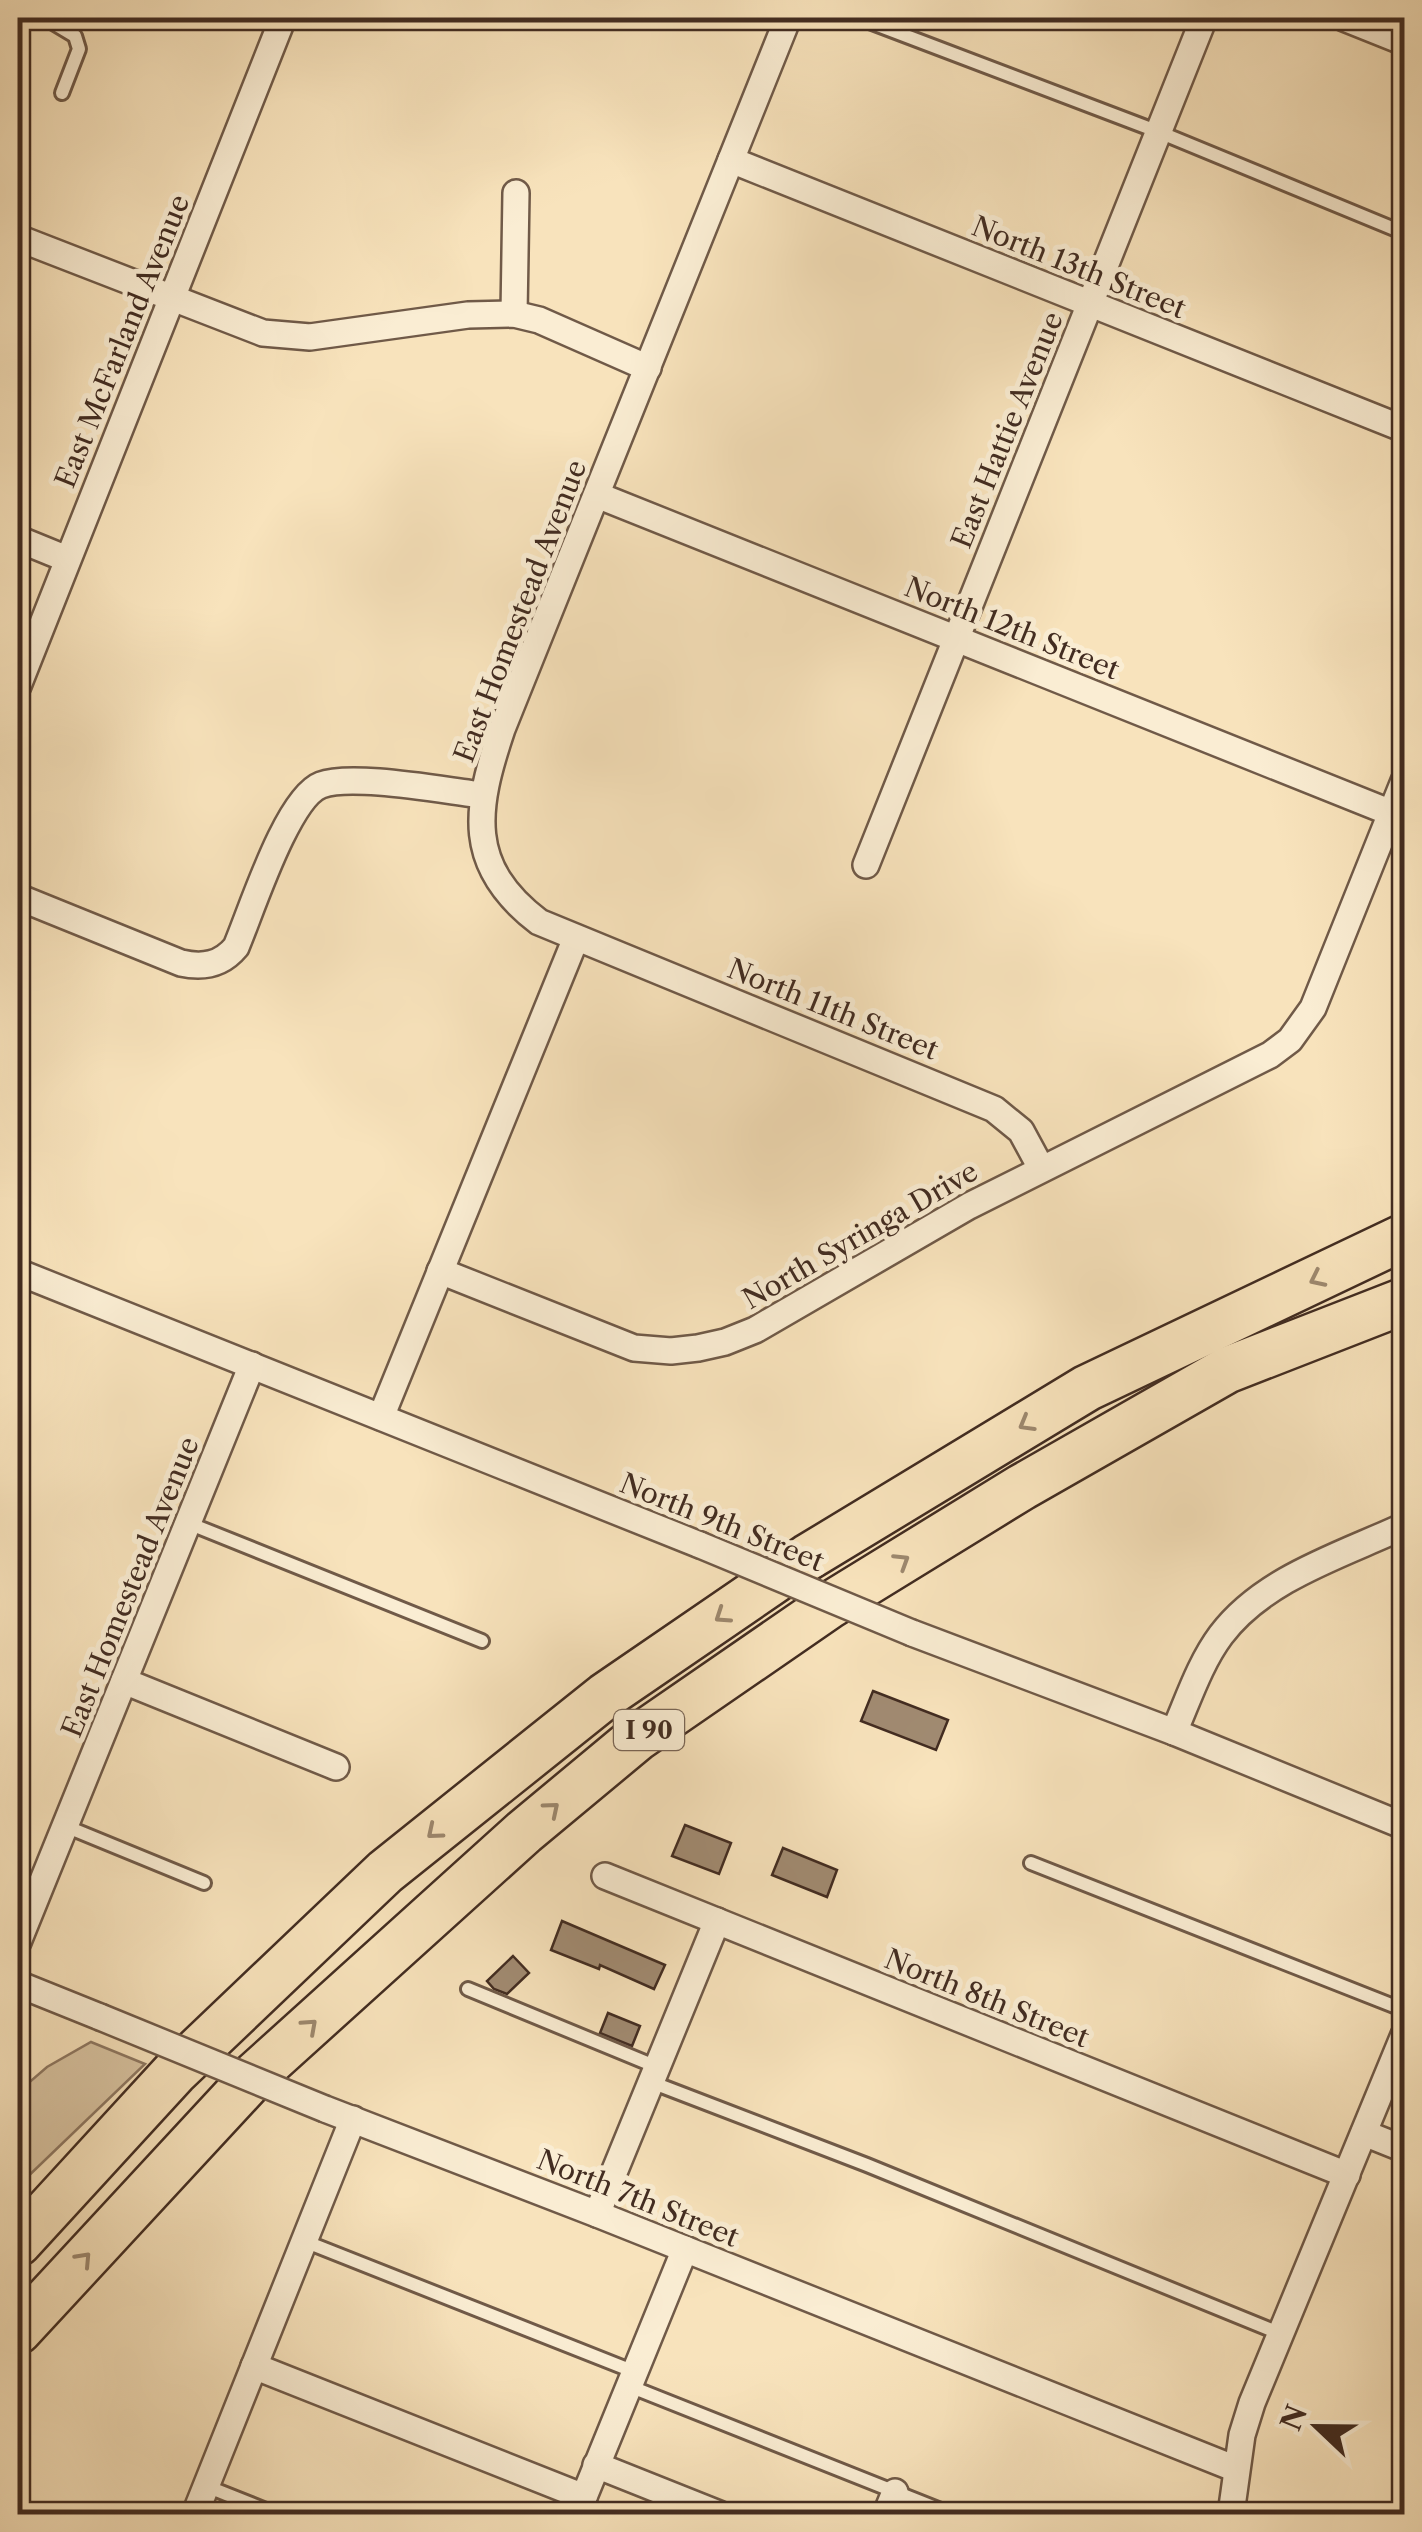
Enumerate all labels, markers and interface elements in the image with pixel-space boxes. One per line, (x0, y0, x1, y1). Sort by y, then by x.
street label: East McFarland Avenue (48, 189, 196, 493)
street label: North 13th Street (967, 209, 1191, 325)
street label: East Hattie Avenue (944, 307, 1070, 553)
street label: East Homestead Avenue (447, 455, 593, 767)
street label: North 12th Street (900, 569, 1124, 687)
street label: North 11th Street (723, 951, 943, 1067)
street label: North Syringa Drive (737, 1154, 983, 1316)
one-way arrow (1309, 1266, 1327, 1286)
one-way arrow (1019, 1411, 1037, 1431)
street label: East Homestead Avenue (54, 1432, 206, 1742)
street label: North 9th Street (615, 1466, 829, 1578)
one-way arrow (891, 1554, 909, 1573)
one-way arrow (714, 1604, 733, 1622)
road number: I 90 (614, 1710, 684, 1750)
one-way arrow (540, 1803, 558, 1821)
one-way arrow (427, 1820, 445, 1838)
street label: North 8th Street (880, 1942, 1094, 2054)
one-way arrow (298, 2020, 317, 2038)
street label: North 7th Street (532, 2142, 744, 2254)
one-way arrow (72, 2253, 90, 2271)
north arrow (1267, 2377, 1367, 2477)
text: N (1273, 2400, 1314, 2435)

